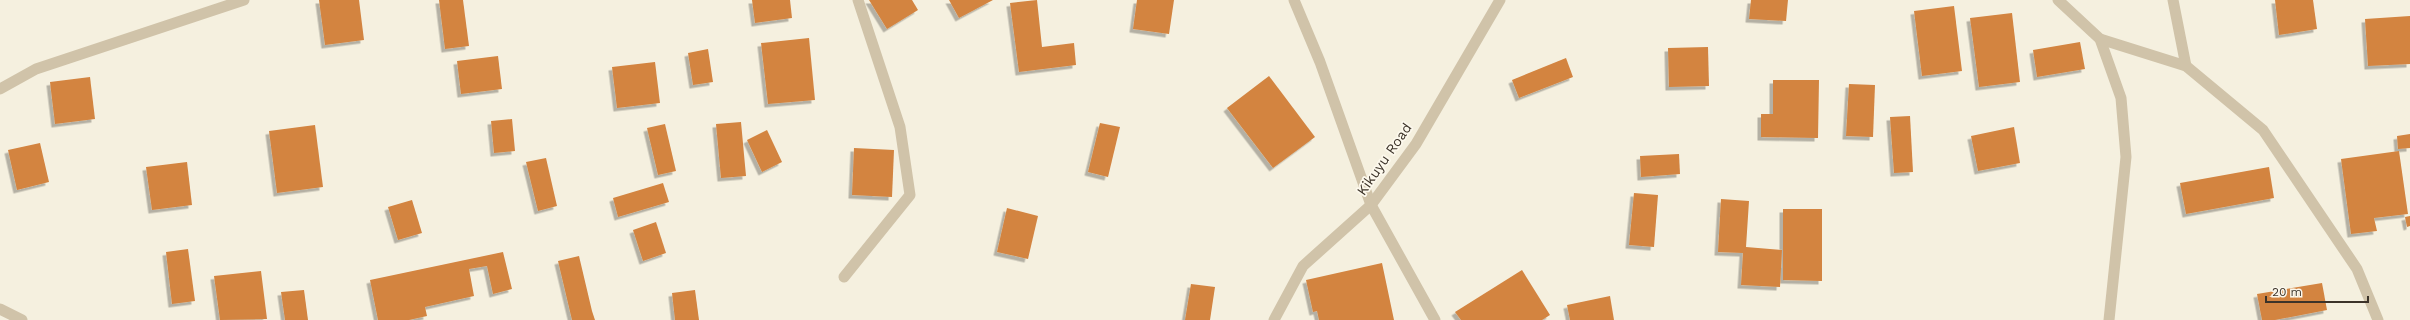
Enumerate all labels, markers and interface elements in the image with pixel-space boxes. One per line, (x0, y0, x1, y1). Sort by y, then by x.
street label: Kikuyu Road (1353, 120, 1415, 198)
scale bar (2266, 278, 2368, 304)
text: 20 m (2272, 285, 2302, 299)

